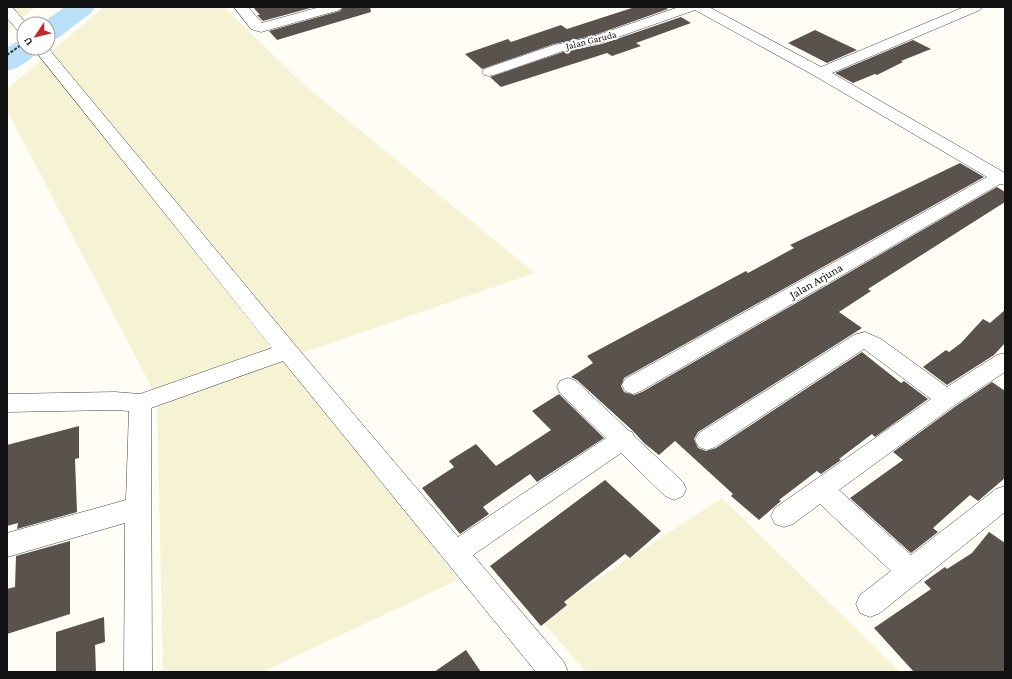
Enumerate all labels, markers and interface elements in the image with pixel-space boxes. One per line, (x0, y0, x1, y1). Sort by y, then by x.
north arrow (16, 16, 56, 56)
street label: Jalan Garuda (564, 28, 618, 52)
text: U (20, 35, 35, 48)
street label: Jalan Arjuna (786, 260, 845, 302)

